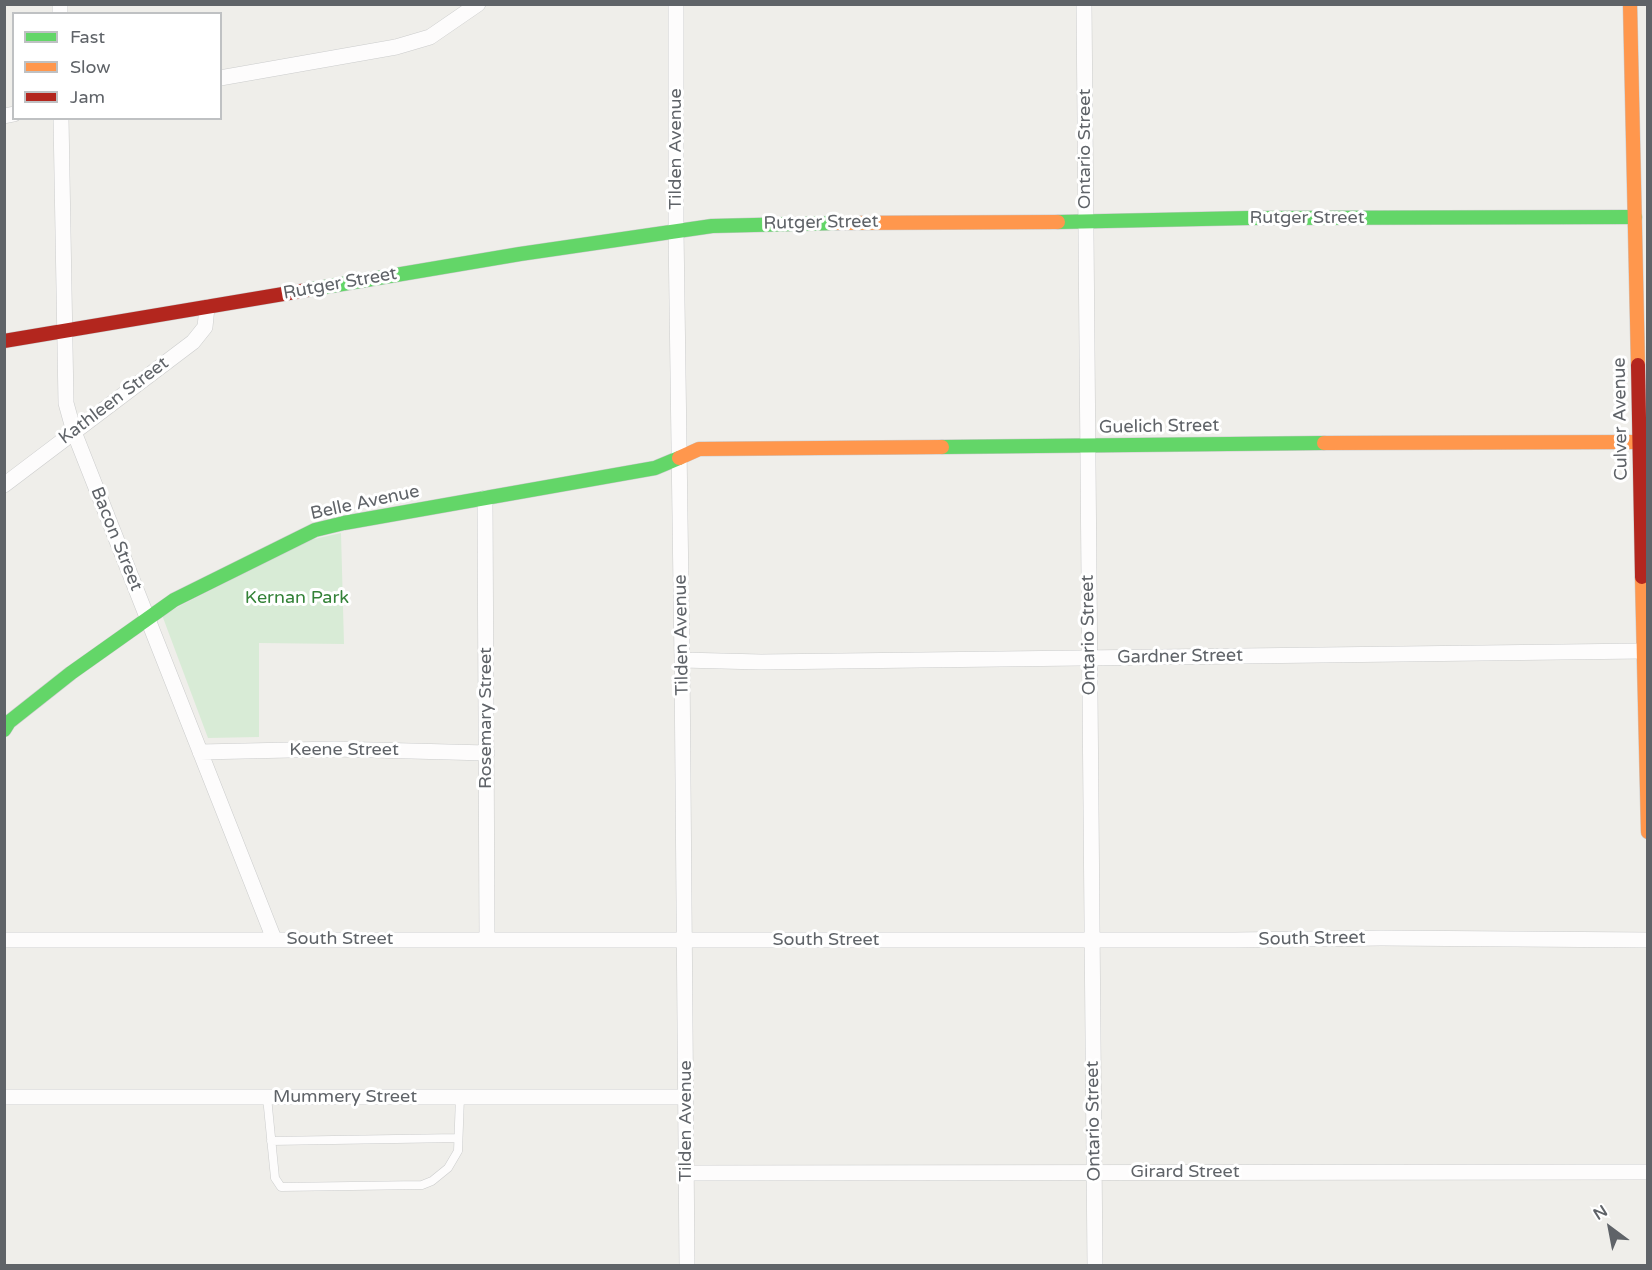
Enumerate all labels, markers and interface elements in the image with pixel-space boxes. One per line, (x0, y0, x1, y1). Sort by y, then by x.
legend (12, 12, 222, 120)
text: Fast (70, 26, 105, 48)
text: Slow (70, 56, 111, 78)
text: Jam (70, 86, 105, 108)
street label: Tilden Avenue (665, 88, 687, 210)
street label: Ontario Street (1074, 89, 1096, 209)
street label: Rutger Street (1249, 207, 1365, 229)
street label: Rutger Street (763, 211, 879, 235)
street label: Rutger Street (281, 263, 399, 305)
street label: Kathleen Street (55, 353, 173, 449)
street label: Culver Avenue (1609, 357, 1633, 481)
street label: Guelich Street (1099, 415, 1219, 439)
street label: Belle Avenue (309, 481, 421, 525)
street label: Bacon Street (85, 484, 147, 594)
street label: Tilden Avenue (670, 574, 694, 696)
street label: Ontario Street (1077, 575, 1101, 695)
park label: Kernan Park (245, 587, 349, 609)
street label: Gardner Street (1117, 645, 1243, 669)
street label: Rosemary Street (475, 647, 497, 789)
street label: Keene Street (289, 739, 399, 761)
street label: South Street (1258, 927, 1366, 951)
street label: South Street (287, 928, 393, 950)
street label: South Street (773, 929, 879, 951)
street label: Tilden Avenue (675, 1060, 697, 1182)
street label: Ontario Street (1082, 1061, 1106, 1181)
street label: Mummery Street (273, 1086, 417, 1108)
street label: Girard Street (1130, 1161, 1240, 1183)
north arrow (1580, 1198, 1640, 1258)
text: N (1590, 1201, 1611, 1225)

